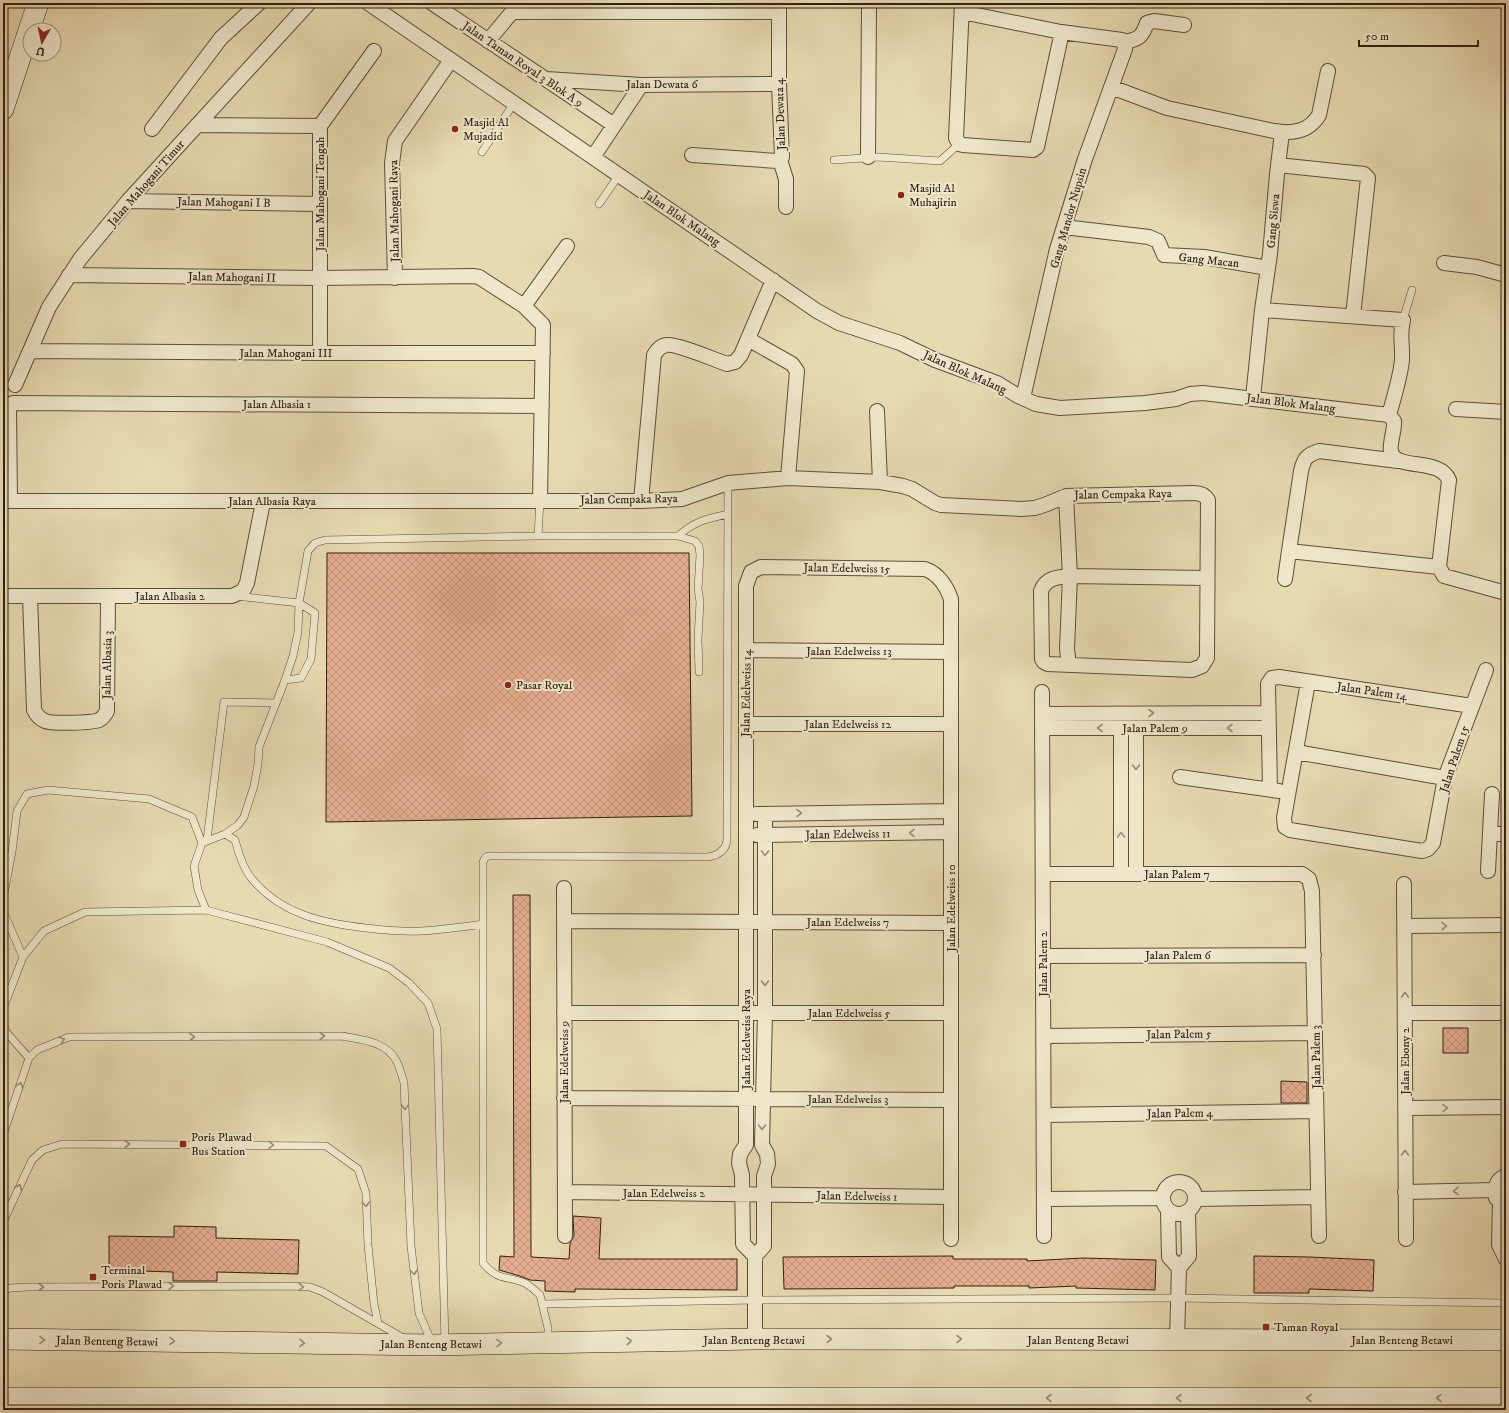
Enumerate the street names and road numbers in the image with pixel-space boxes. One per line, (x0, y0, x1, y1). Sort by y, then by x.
street label: Jalan Taman Royal 3 Blok A 9 (459, 18, 586, 111)
street label: Jalan Dewata 6 (625, 77, 699, 92)
street label: Jalan Dewata 4 (772, 77, 789, 151)
street label: Jalan Mahogani Tengah (313, 136, 328, 252)
street label: Jalan Mahogani Timur (104, 137, 188, 230)
street label: Jalan Mahogani Raya (386, 159, 403, 263)
street label: Gang Mandor Nupsin (1047, 165, 1090, 270)
street label: Jalan Blok Malang (640, 187, 723, 250)
street label: Gang Siswa (1264, 192, 1283, 249)
street label: Jalan Mahogani I B (176, 194, 271, 211)
street label: Gang Macan (1178, 250, 1241, 271)
street label: Jalan Mahogani II (187, 269, 276, 286)
street label: Jalan Mahogani III (238, 346, 333, 361)
street label: Jalan Blok Malang (920, 347, 1009, 398)
street label: Jalan Blok Malang (1245, 390, 1336, 416)
street label: Jalan Albasia 1 (242, 397, 311, 412)
street label: Jalan Cempaka Raya (1073, 486, 1173, 503)
street label: Jalan Cempaka Raya (579, 491, 679, 508)
street label: Jalan Albasia Raya (227, 494, 317, 509)
street label: Jalan Edelweiss 15 (802, 560, 891, 577)
street label: Jalan Albasia 2 (134, 589, 205, 604)
street label: Jalan Albasia 3 (99, 631, 116, 700)
street label: Jalan Edelweiss 13 (805, 644, 892, 659)
street label: Jalan Edelweiss 14 (738, 648, 755, 738)
street label: Jalan Palem 14 (1335, 679, 1409, 704)
street label: Jalan Edelweiss 12 (804, 717, 891, 732)
street label: Jalan Palem 9 (1121, 721, 1188, 736)
street label: Jalan Palem 15 (1436, 724, 1472, 796)
street label: Jalan Edelweiss 11 (804, 826, 891, 843)
street label: Jalan Edelweiss 10 (944, 864, 959, 953)
street label: Jalan Palem 7 (1143, 867, 1210, 882)
street label: Jalan Edelweiss 7 (806, 915, 889, 930)
street label: Jalan Palem 2 (1036, 931, 1051, 998)
street label: Jalan Palem 6 (1144, 948, 1212, 963)
street label: Jalan Edelweiss Raya (739, 988, 754, 1090)
street label: Jalan Edelweiss 5 (807, 1006, 890, 1021)
street label: Jalan Edelweiss 9 (557, 1021, 572, 1104)
street label: Jalan Palem 3 (1308, 1025, 1325, 1090)
street label: Jalan Palem 5 (1145, 1026, 1212, 1043)
street label: Jalan Ebony 2 (1398, 1027, 1413, 1096)
street label: Jalan Edelweiss 3 (807, 1092, 888, 1107)
street label: Jalan Palem 4 (1146, 1105, 1214, 1122)
street label: Jalan Edelweiss 2 (622, 1186, 705, 1201)
street label: Jalan Edelweiss 1 (815, 1188, 898, 1205)
street label: Jalan Benteng Betawi (55, 1333, 158, 1350)
street label: Jalan Benteng Betawi (702, 1333, 805, 1348)
street label: Jalan Benteng Betawi (1026, 1333, 1129, 1348)
street label: Jalan Benteng Betawi (1350, 1333, 1453, 1348)
street label: Jalan Benteng Betawi (379, 1337, 482, 1352)

